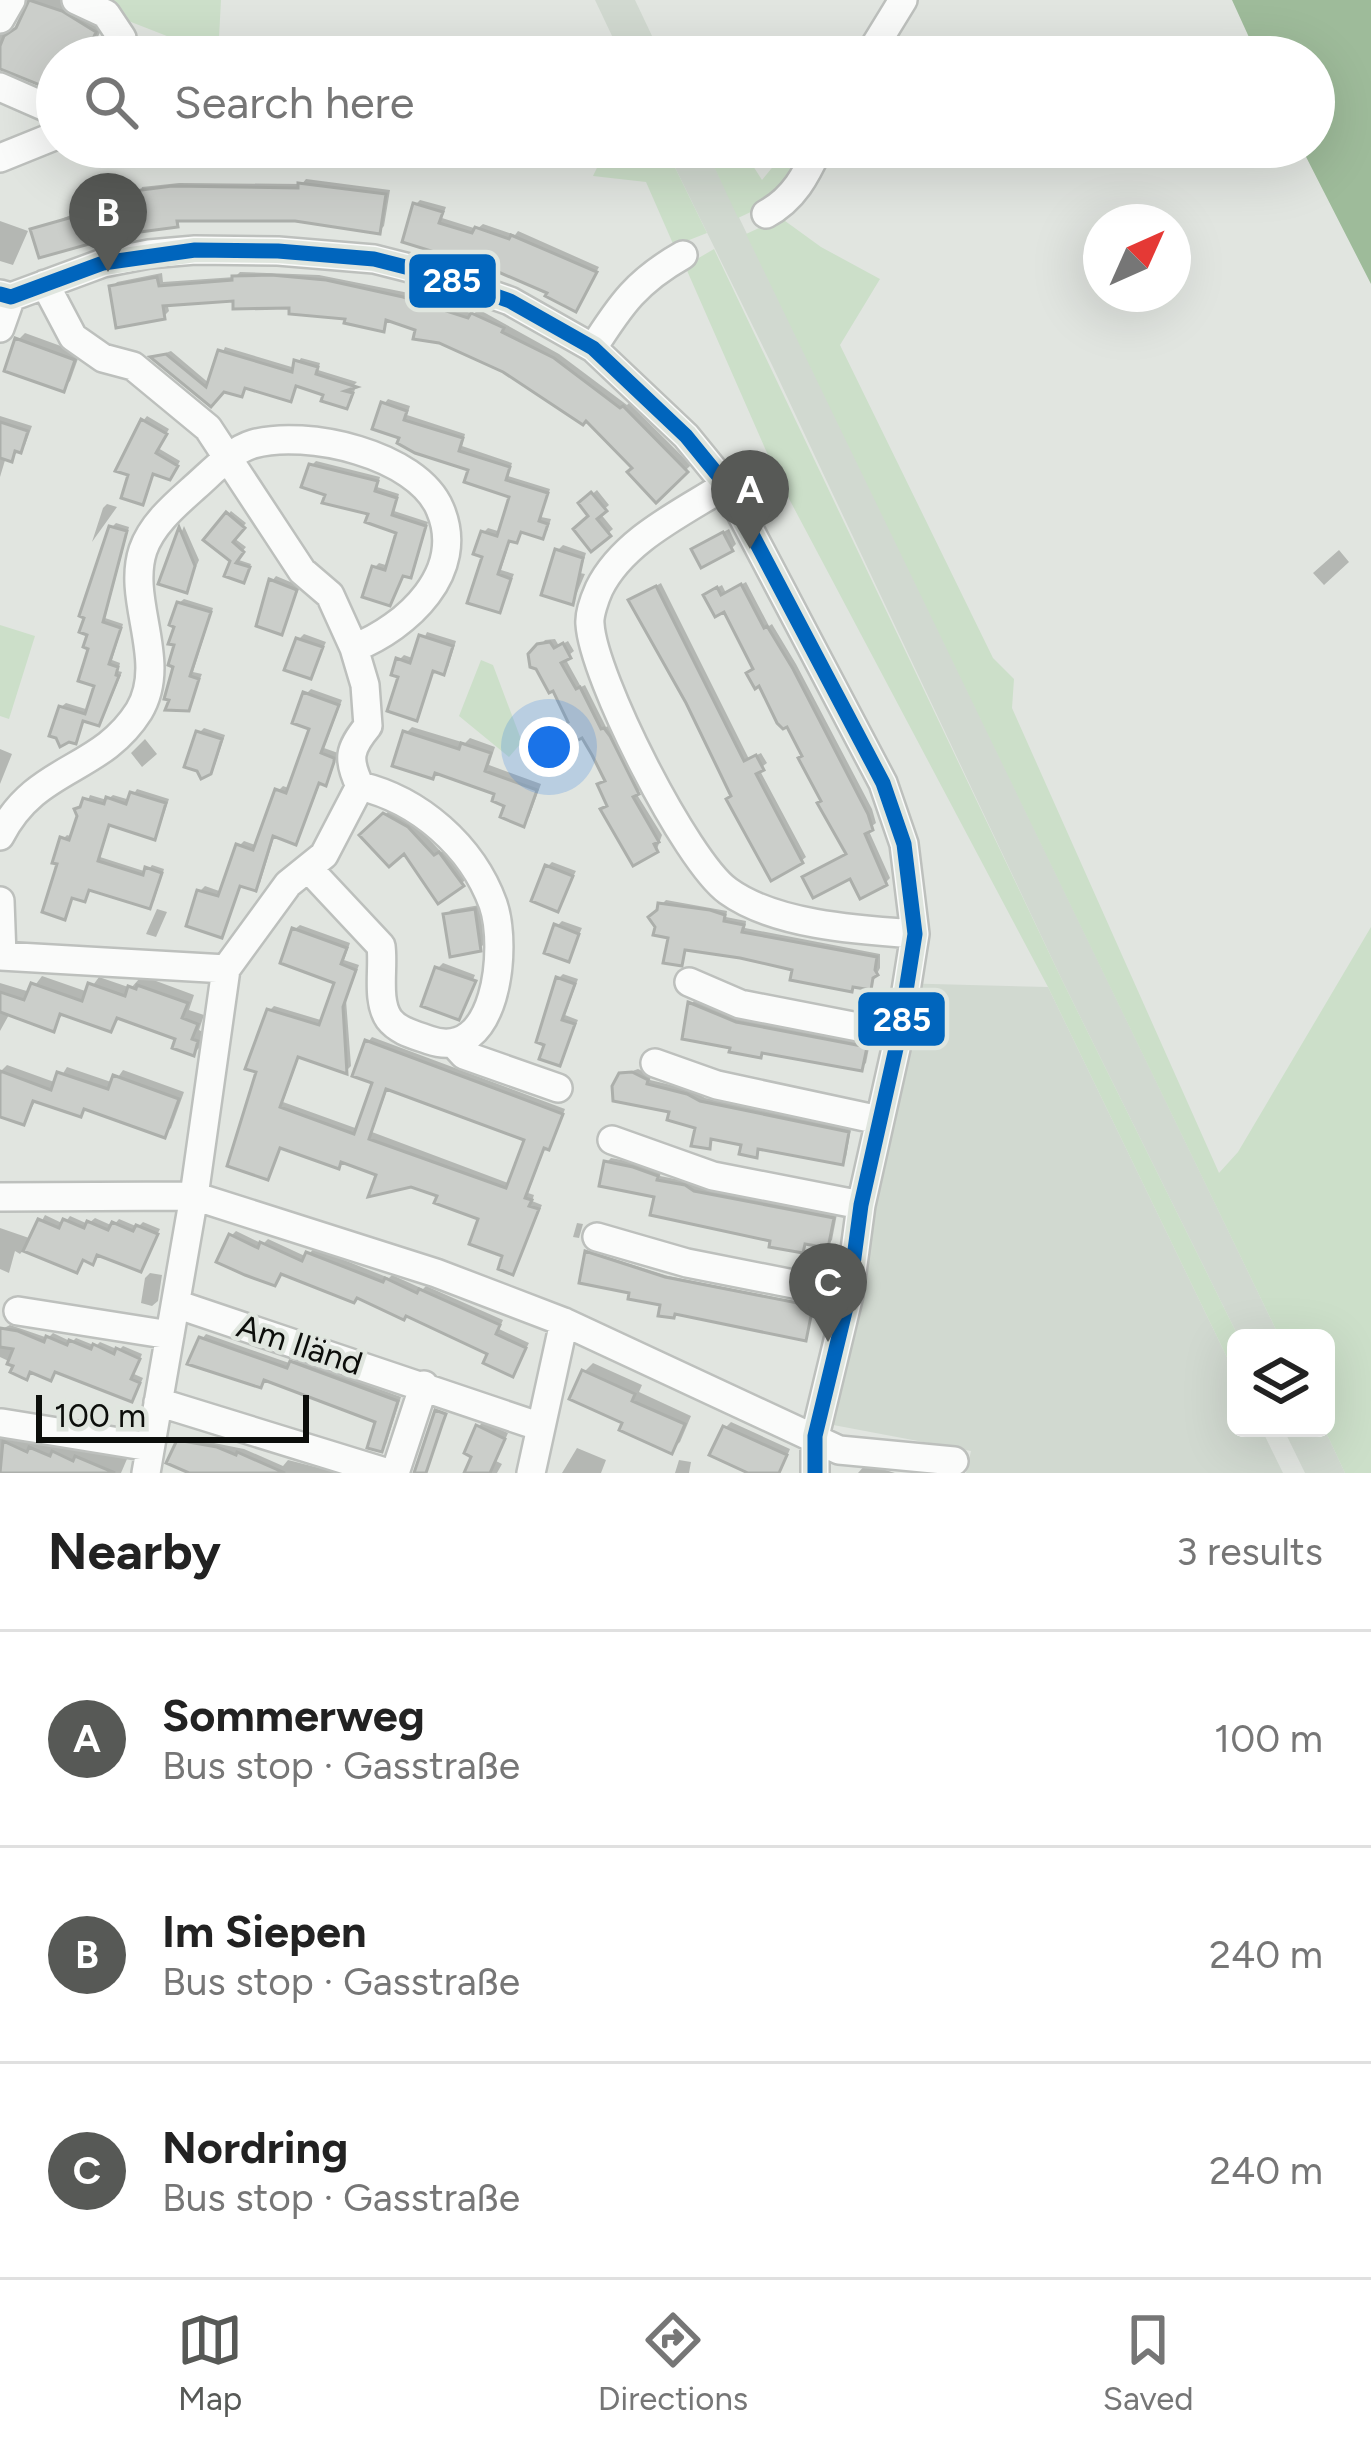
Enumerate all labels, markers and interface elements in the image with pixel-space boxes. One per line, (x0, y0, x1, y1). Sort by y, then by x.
search box (36, 36, 1335, 168)
icon: search (78, 69, 144, 135)
text: Search here (174, 75, 414, 129)
pin: B (69, 173, 147, 272)
north arrow (1083, 204, 1191, 312)
line badge: 285 (407, 252, 498, 310)
text: 285 (423, 261, 481, 300)
pin: A (711, 450, 789, 549)
your location (519, 717, 579, 777)
line badge: 285 (856, 990, 947, 1048)
text: 285 (873, 1000, 931, 1039)
pin: C (789, 1243, 867, 1342)
street label: Am Iländ (232, 1306, 367, 1383)
map controls (1227, 1329, 1335, 1437)
button: layers (1227, 1329, 1335, 1437)
scale bar (36, 1389, 309, 1442)
text: 100 m (54, 1396, 146, 1435)
text: Nearby (48, 1521, 221, 1582)
text: 3 results (1176, 1528, 1323, 1575)
text: Sommerweg (162, 1688, 425, 1742)
text: A (73, 1715, 101, 1762)
text: 100 m (1214, 1715, 1323, 1762)
text: Bus stop · Gasstraße (162, 1742, 520, 1789)
text: Im Siepen (162, 1904, 367, 1958)
text: B (75, 1931, 99, 1978)
text: 240 m (1209, 1931, 1323, 1978)
text: Bus stop · Gasstraße (162, 1958, 520, 2005)
text: Nordring (162, 2120, 348, 2174)
text: C (73, 2147, 101, 2194)
text: 240 m (1209, 2147, 1323, 2194)
text: Bus stop · Gasstraße (162, 2174, 520, 2221)
tab: Map (177, 2307, 243, 2418)
tab: Directions (598, 2307, 748, 2418)
tab: Saved (1103, 2307, 1194, 2418)

